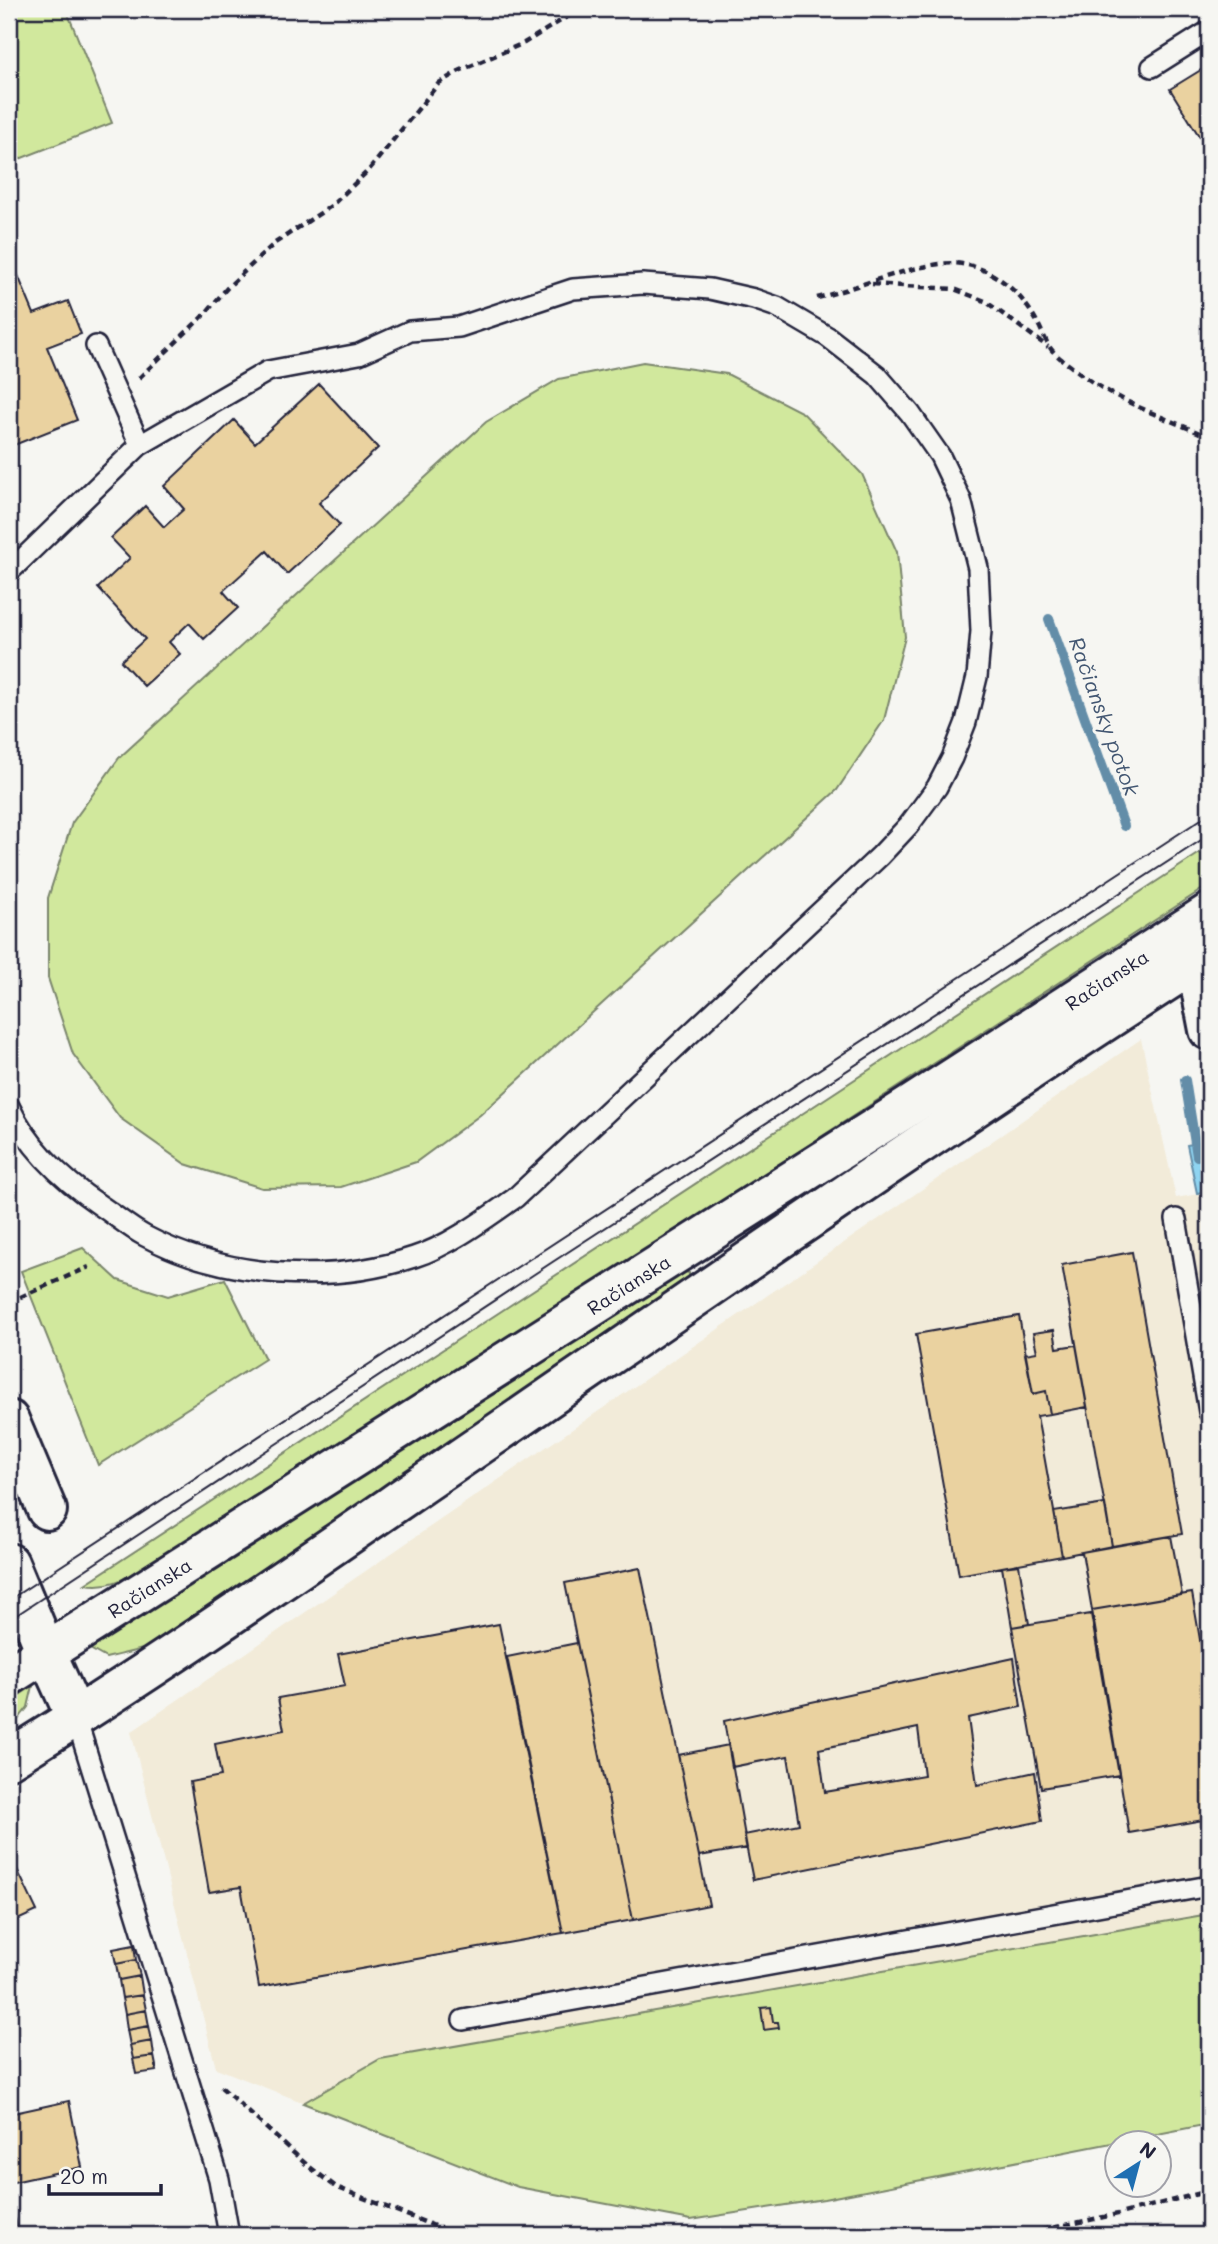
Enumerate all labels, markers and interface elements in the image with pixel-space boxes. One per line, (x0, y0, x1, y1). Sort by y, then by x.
water label: Račiansky potok (1064, 633, 1147, 800)
street label: Račianska (1060, 943, 1153, 1015)
street label: Račianska (582, 1248, 675, 1320)
street label: Račianska (103, 1551, 196, 1623)
north arrow (1102, 2128, 1172, 2198)
text: N (1135, 2135, 1161, 2164)
scale bar (49, 2153, 161, 2197)
text: 20 m (60, 2162, 108, 2189)

